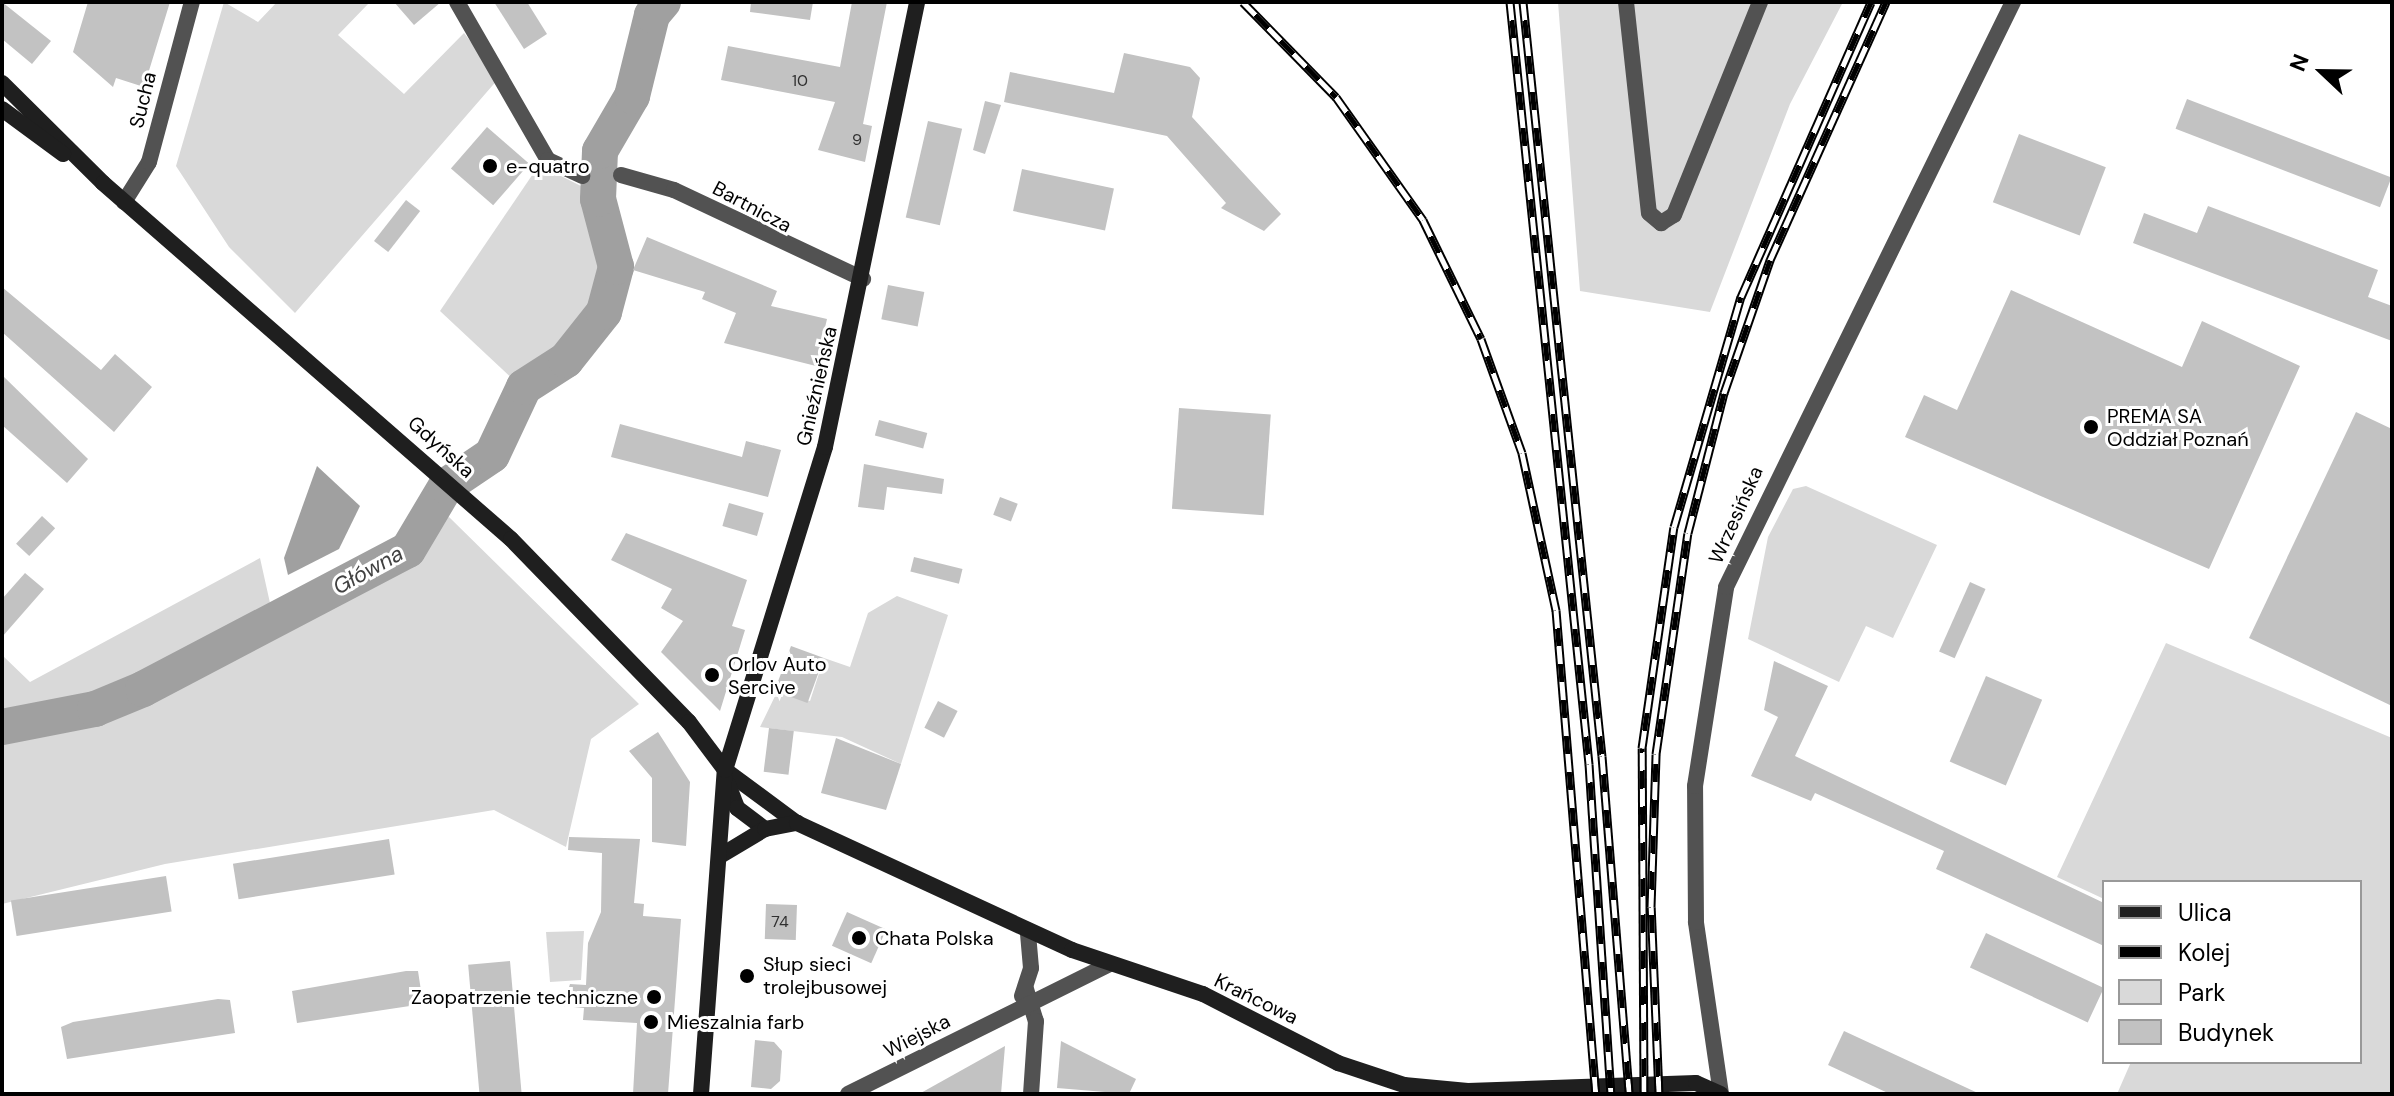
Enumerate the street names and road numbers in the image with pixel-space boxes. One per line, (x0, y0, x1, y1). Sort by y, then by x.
street label: Sucha (124, 70, 162, 130)
street label: Bartnicza (708, 176, 796, 238)
street label: Gnieźnieńska (792, 324, 842, 448)
street label: Gdyńska (403, 411, 479, 483)
street label: Wrzesińska (1704, 463, 1768, 567)
street label: Krańcowa (1210, 968, 1302, 1030)
street label: Wiejska (880, 1009, 954, 1063)

